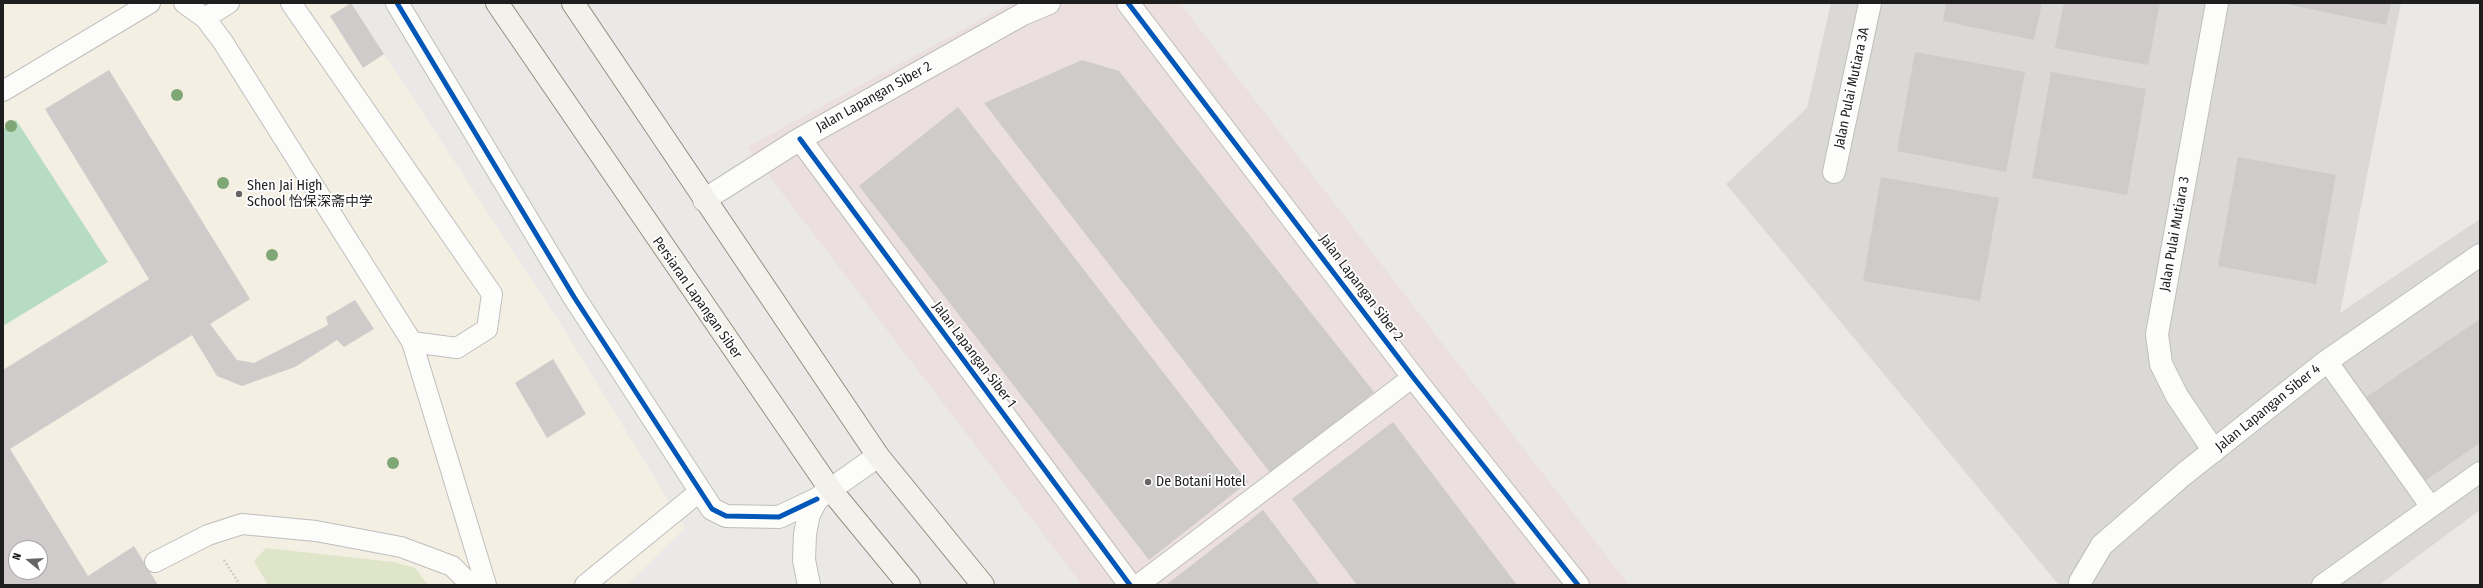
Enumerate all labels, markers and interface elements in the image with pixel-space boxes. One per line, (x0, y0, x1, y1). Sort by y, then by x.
street label: Jalan Pulai Mutiara 3A (1831, 26, 1873, 150)
street label: Jalan Lapangan Siber 2 (813, 58, 935, 136)
street label: Jalan Pulai Mutiara 3 (2157, 175, 2193, 293)
place label: Shen Jai High School 怡保深斋中学 (247, 178, 373, 210)
marker: Shen Jai High School 怡保深斋中学 (234, 189, 244, 199)
street label: Jalan Lapangan Siber 2 (1315, 231, 1407, 345)
street label: Persiaran Lapangan Siber (649, 234, 745, 362)
street label: Jalan Lapangan Siber 1 (929, 299, 1019, 411)
street label: Jalan Lapangan Siber 4 (2212, 361, 2324, 455)
place label: De Botani Hotel (1156, 474, 1246, 490)
marker: De Botani Hotel (1143, 477, 1153, 487)
north arrow (8, 540, 48, 580)
text: N (10, 551, 24, 562)

